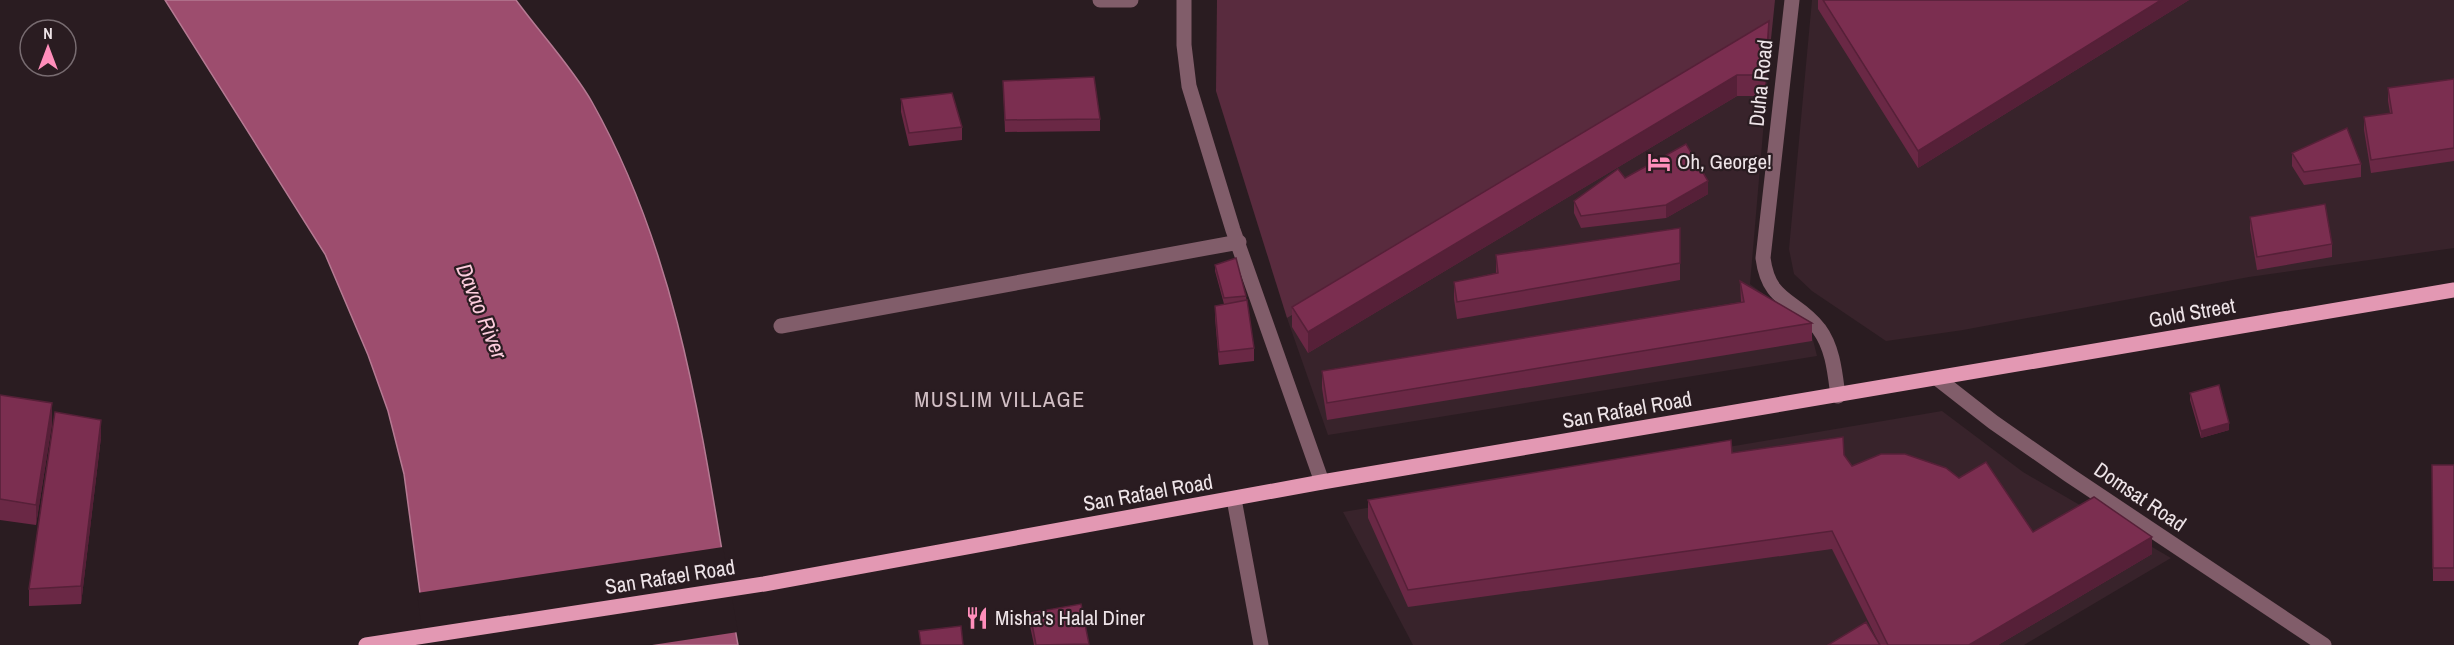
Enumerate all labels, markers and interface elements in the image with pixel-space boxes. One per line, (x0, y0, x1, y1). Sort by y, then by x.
north arrow (18, 18, 78, 78)
text: N (43, 22, 53, 44)
street label: Duha Road (1742, 38, 1779, 128)
place label: Oh, George! (1677, 147, 1772, 176)
hotel icon: Oh, George! (1646, 149, 1672, 175)
water label: Davao River (449, 259, 515, 364)
street label: Gold Street (2147, 291, 2238, 334)
district label: MUSLIM VILLAGE (914, 384, 1086, 414)
street label: San Rafael Road (1560, 384, 1694, 435)
street label: Domsat Road (2089, 455, 2192, 538)
street label: San Rafael Road (1081, 467, 1215, 518)
street label: San Rafael Road (603, 552, 737, 601)
place label: Misha's Halal Diner (995, 603, 1145, 632)
restaurant icon: Misha's Halal Diner (964, 605, 990, 631)

